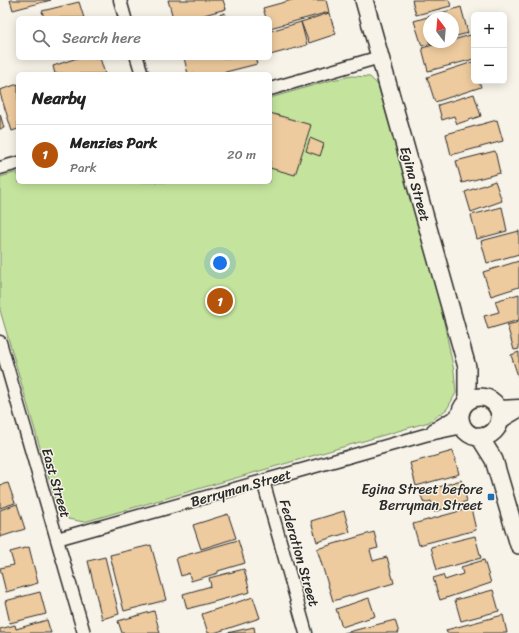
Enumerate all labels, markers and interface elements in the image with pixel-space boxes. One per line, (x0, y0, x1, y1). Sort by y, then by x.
north arrow (423, 12, 459, 48)
map controls (471, 12, 507, 84)
button: + (471, 12, 507, 48)
search box (16, 16, 272, 60)
text: Search here (62, 25, 141, 51)
icon: search (30, 27, 52, 49)
button: − (471, 48, 507, 84)
text: Nearby (32, 83, 86, 113)
text: Menzies Park (70, 130, 157, 156)
text: 1 (42, 143, 48, 166)
text: 20 m (227, 143, 256, 166)
street label: Egina Street (392, 143, 438, 225)
text: Park (70, 156, 97, 179)
your location (210, 253, 230, 273)
pin: 1 (207, 286, 233, 316)
street label: East Street (34, 445, 78, 521)
street label: Berryman Street (188, 462, 294, 514)
place label: Egina Street before Berryman Street (361, 477, 483, 518)
marker: Egina Street before Berryman Street (486, 492, 496, 502)
street label: Federation Street (272, 496, 326, 610)

